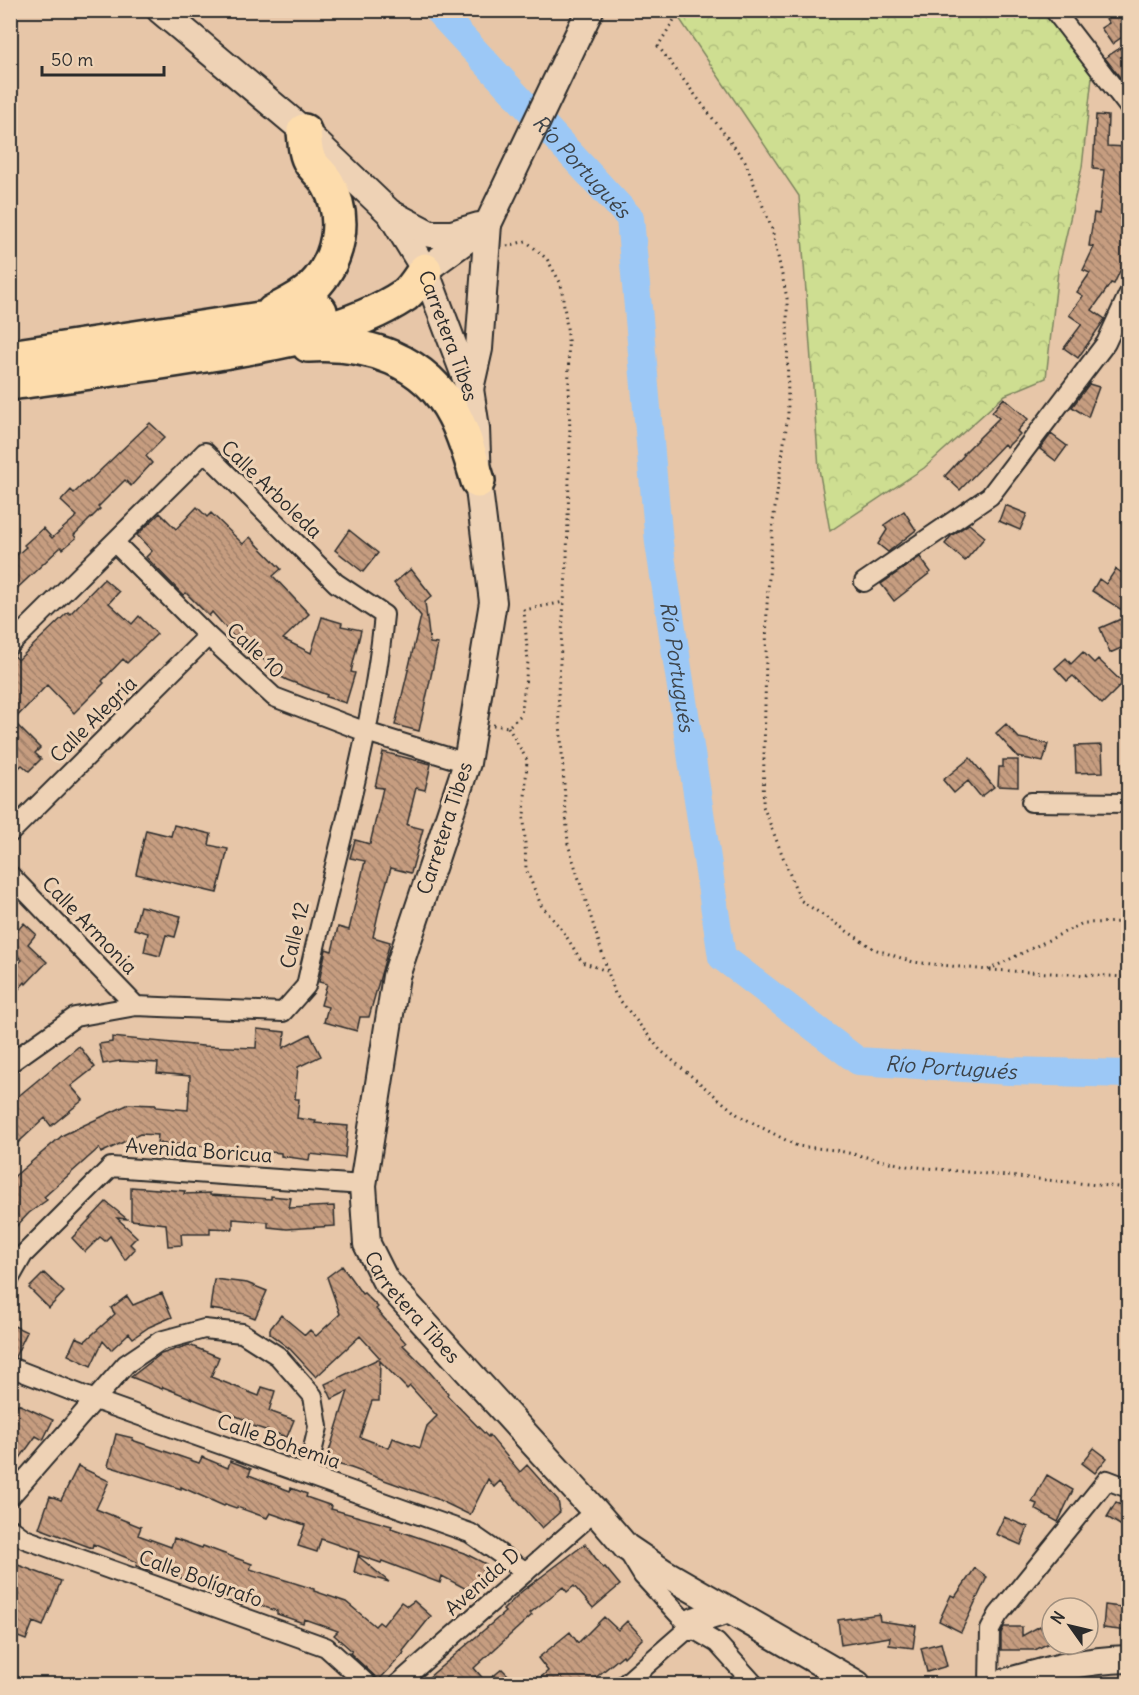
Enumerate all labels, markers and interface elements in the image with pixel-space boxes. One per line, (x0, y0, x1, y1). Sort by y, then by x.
scale bar (42, 39, 164, 77)
text: 50 m (51, 48, 93, 71)
water label: Río Portugués (527, 109, 637, 225)
street label: Carretera Tibes (414, 267, 484, 403)
street label: Calle Arboleda (216, 435, 328, 543)
water label: Río Portugués (655, 599, 701, 735)
street label: Calle 10 (222, 617, 290, 683)
street label: Calle Alegría (44, 670, 142, 768)
street label: Carretera Tibes (411, 758, 477, 898)
street label: Calle Armonia (37, 871, 143, 979)
street label: Calle 12 (274, 899, 314, 971)
water label: Río Portugués (884, 1049, 1018, 1085)
street label: Avenida Boricua (125, 1132, 273, 1168)
street label: Carretera Tibes (360, 1247, 466, 1368)
street label: Calle Bohemia (214, 1408, 344, 1474)
street label: Avenida D (439, 1542, 525, 1620)
street label: Calle Bolígrafo (136, 1544, 266, 1612)
north arrow (1040, 1596, 1100, 1656)
text: N (1046, 1607, 1069, 1628)

